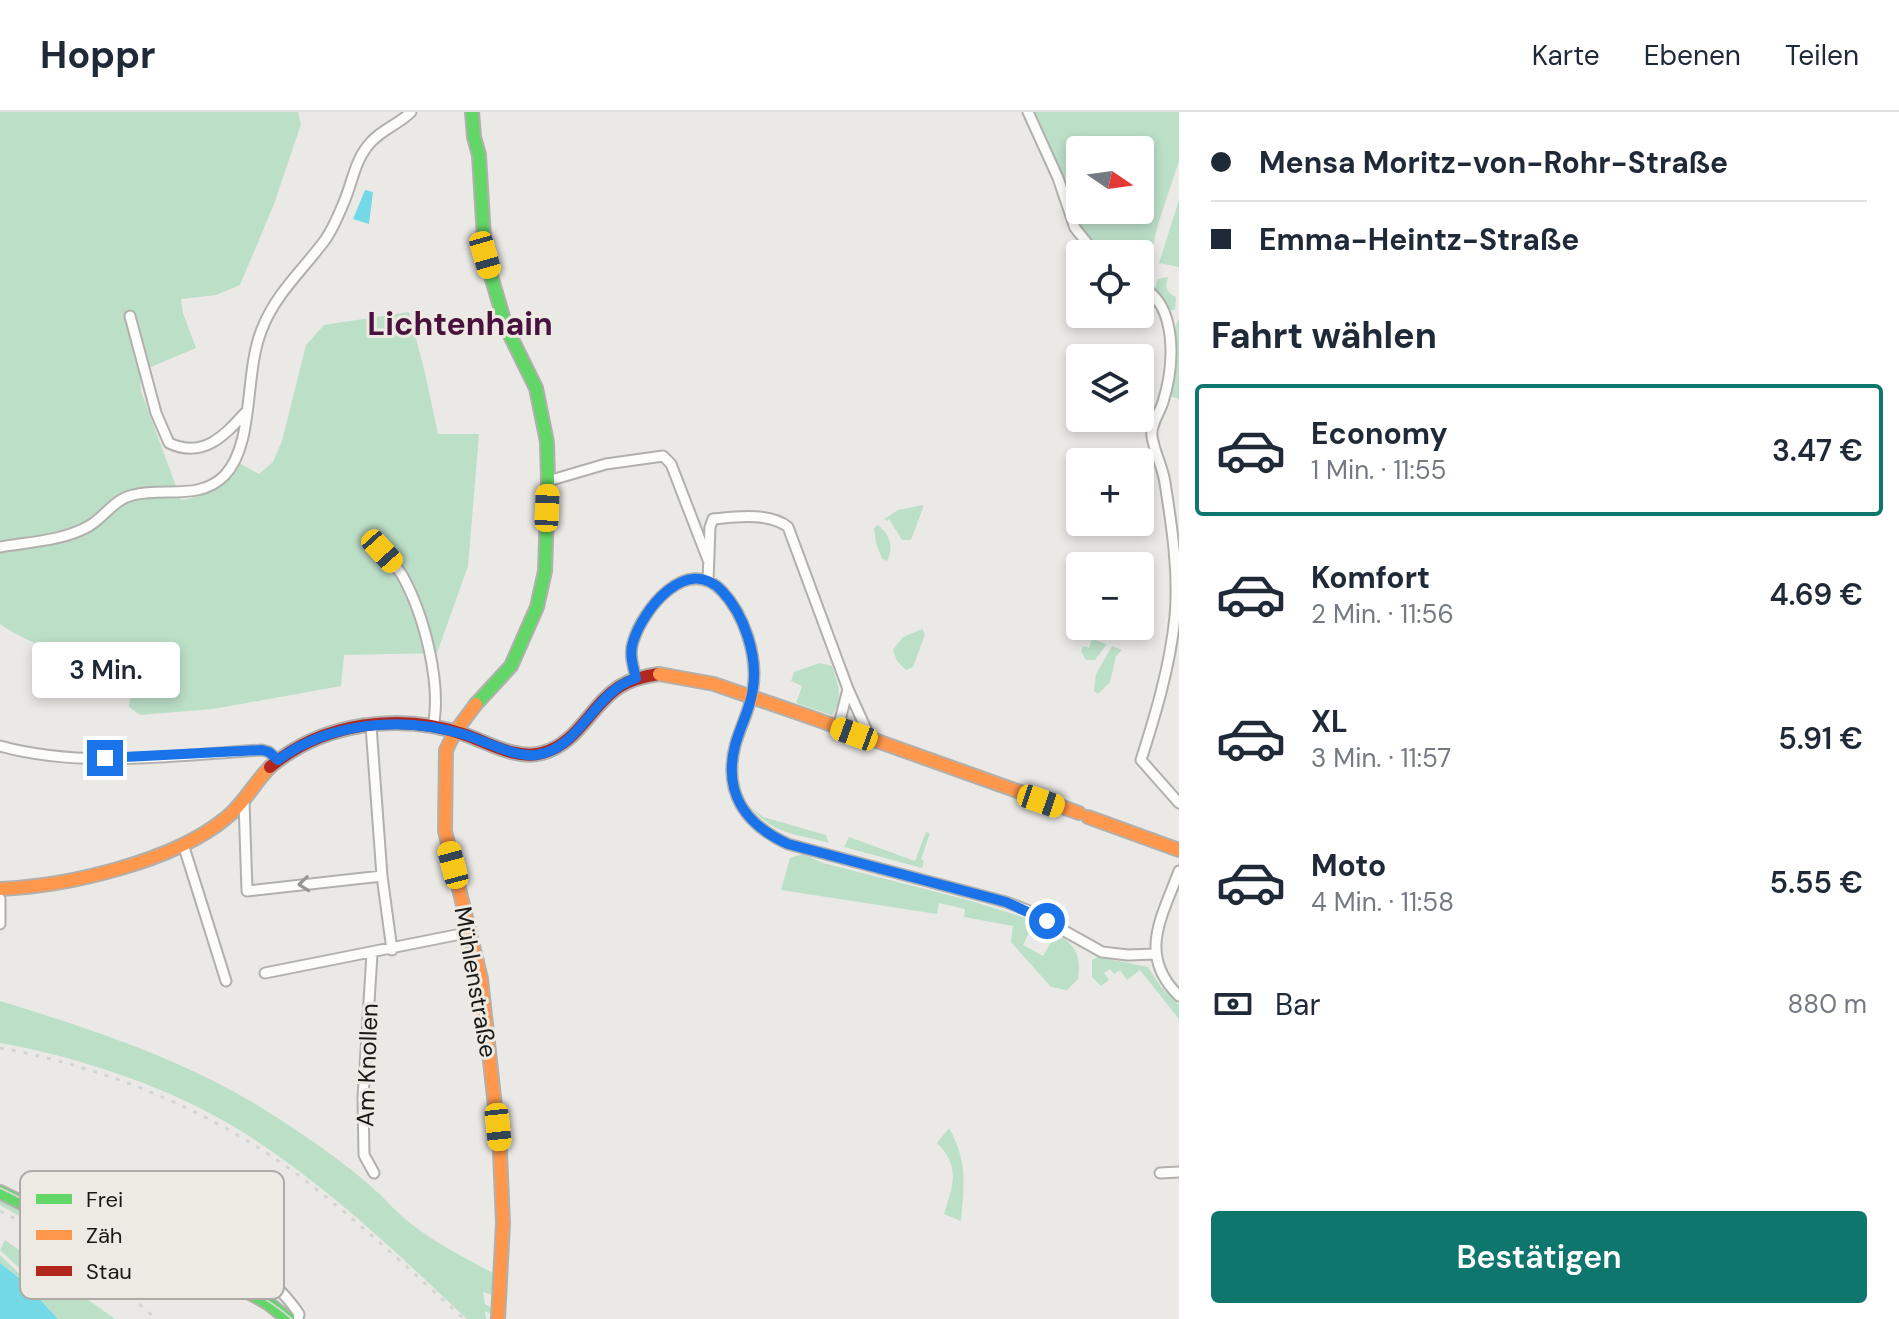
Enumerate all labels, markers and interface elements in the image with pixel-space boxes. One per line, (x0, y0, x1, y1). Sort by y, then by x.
text: Hoppr (40, 30, 156, 80)
text: Karte (1532, 37, 1600, 74)
text: Ebenen (1644, 37, 1741, 74)
text: Teilen (1785, 37, 1859, 74)
north arrow (1066, 136, 1154, 224)
map controls (1066, 136, 1154, 640)
text: Mensa Moritz-von-Rohr-Straße (1259, 143, 1728, 182)
text: Emma-Heintz-Straße (1259, 220, 1579, 259)
car (467, 229, 503, 281)
button: locate (1066, 240, 1154, 328)
district label: Lichtenhain (367, 303, 553, 345)
text: Fahrt wählen (1211, 312, 1437, 359)
button: layers (1066, 344, 1154, 432)
icon: car (1215, 414, 1287, 486)
text: Economy (1311, 414, 1448, 453)
text: 3.47 € (1772, 431, 1863, 470)
button: + (1066, 448, 1154, 536)
text: 1 Min. · 11:55 (1311, 453, 1446, 487)
car (534, 484, 560, 532)
car (357, 525, 407, 577)
button: − (1066, 552, 1154, 640)
icon: car (1215, 558, 1287, 630)
text: Komfort (1311, 558, 1430, 597)
text: 4.69 € (1769, 575, 1863, 614)
text: 2 Min. · 11:56 (1311, 597, 1454, 631)
callout: 3 Min. (31, 642, 179, 698)
text: 3 Min. (69, 653, 143, 687)
icon: car (1215, 702, 1287, 774)
text: XL (1311, 702, 1348, 741)
car (827, 715, 881, 753)
text: 5.91 € (1778, 719, 1863, 758)
route end (87, 740, 123, 776)
text: 3 Min. · 11:57 (1311, 741, 1451, 775)
car (1014, 782, 1068, 820)
car (435, 839, 471, 891)
icon: car (1215, 846, 1287, 918)
text: Moto (1311, 846, 1386, 885)
text: 5.55 € (1769, 863, 1863, 902)
one-way arrow (297, 876, 310, 893)
text: 4 Min. · 11:58 (1311, 885, 1454, 919)
route start (1029, 903, 1065, 939)
street label: Mühlenstraße (447, 904, 505, 1060)
icon: cash (1211, 982, 1255, 1026)
text: Bar (1275, 985, 1321, 1024)
text: 880 m (1788, 987, 1867, 1021)
street label: Am Knollen (349, 1003, 385, 1127)
car (484, 1102, 512, 1152)
legend (20, 1171, 284, 1299)
text: Frei (86, 1185, 123, 1214)
button: Bestätigen (1211, 1211, 1867, 1303)
text: Zäh (86, 1221, 123, 1250)
text: Stau (86, 1257, 132, 1286)

